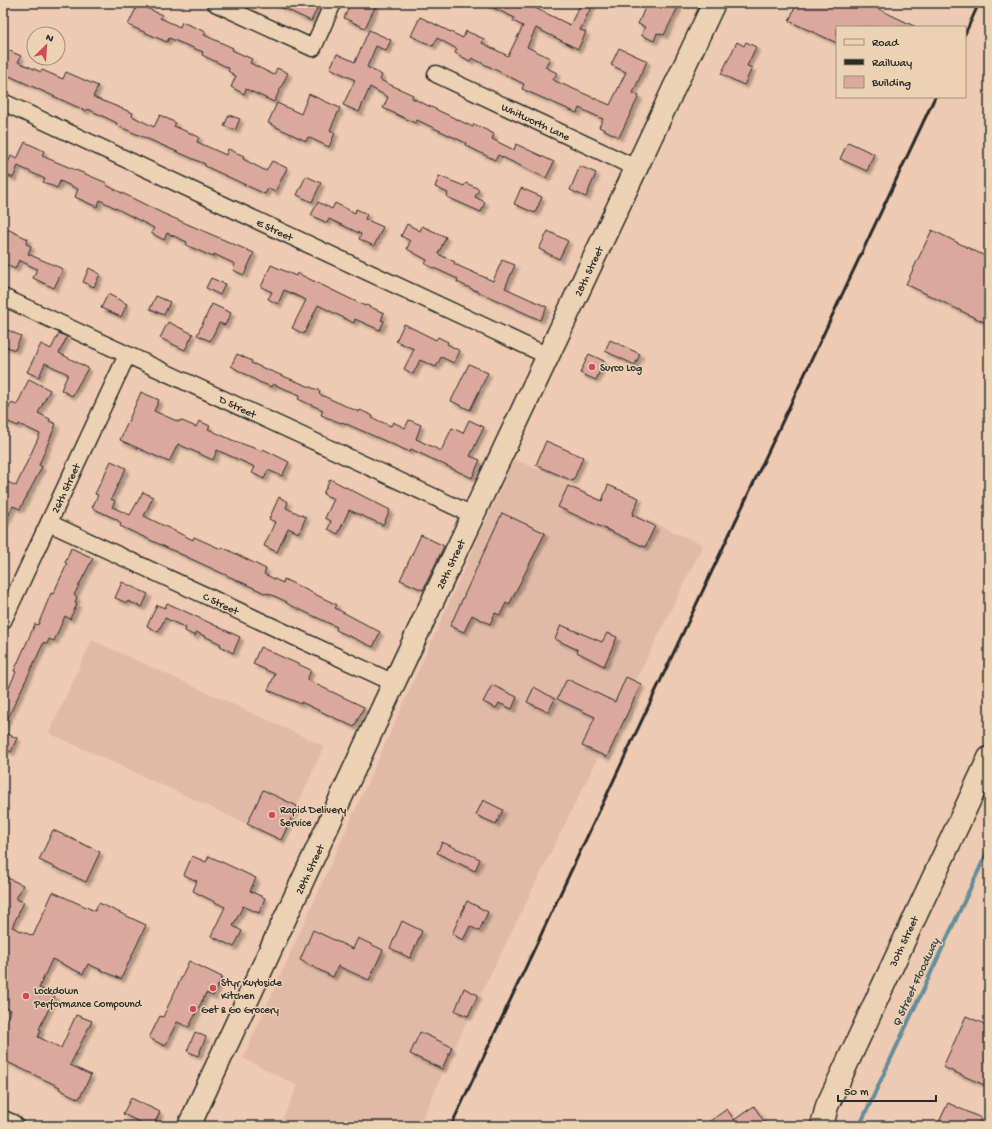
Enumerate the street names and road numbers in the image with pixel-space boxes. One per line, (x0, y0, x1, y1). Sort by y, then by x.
street label: Whitworth Lane (499, 102, 572, 144)
street label: E Street (254, 217, 296, 245)
street label: 28th Street (573, 244, 607, 299)
street label: D Street (216, 394, 259, 422)
street label: 26th Street (50, 461, 84, 516)
street label: 28th Street (435, 537, 469, 592)
street label: C Street (200, 591, 241, 619)
street label: 28th Street (294, 842, 328, 897)
street label: 30th Street (887, 913, 922, 970)

